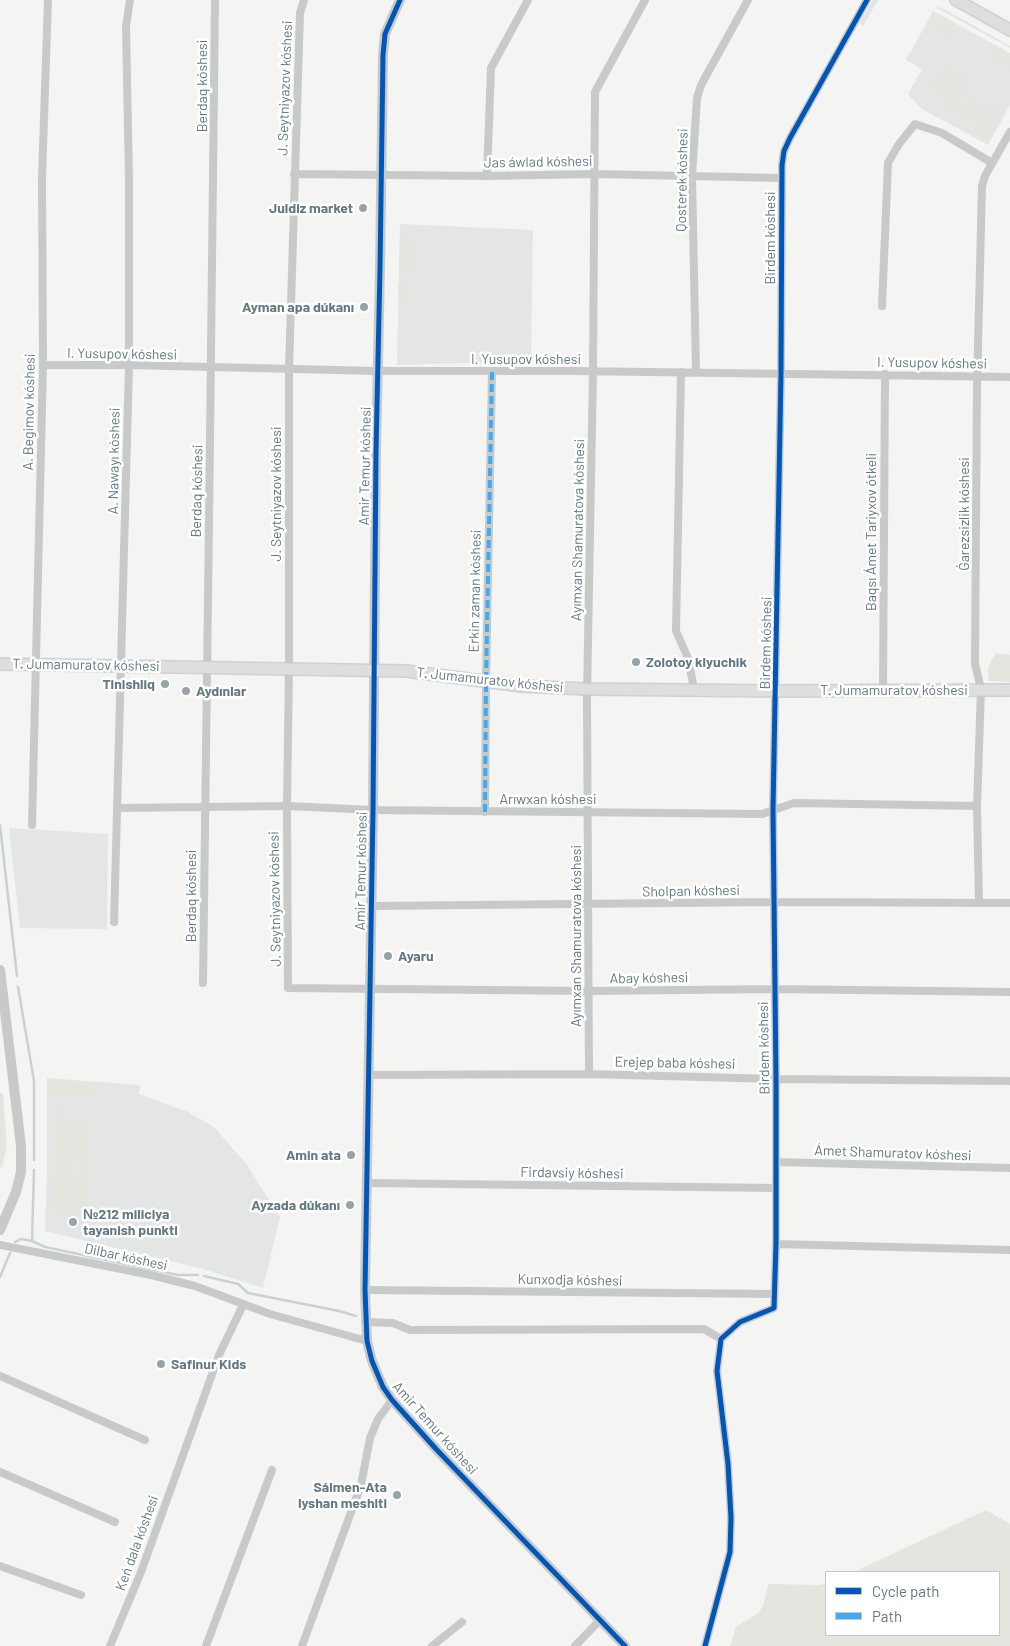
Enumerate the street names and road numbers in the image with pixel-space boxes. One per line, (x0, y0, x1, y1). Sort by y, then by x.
street label: J. Seytniyazov kóshesi (274, 20, 296, 156)
street label: Berdaq kóshesi (194, 40, 210, 132)
street label: Qosterek kóshesi (673, 128, 691, 232)
street label: Jas áwlad kóshesi (483, 153, 593, 171)
street label: Birdem kóshesi (762, 192, 778, 284)
street label: I. Yusupov kóshesi (67, 345, 177, 363)
street label: I. Yusupov kóshesi (471, 351, 581, 367)
street label: A. Begimov kóshesi (20, 353, 38, 471)
street label: I. Yusupov kóshesi (877, 354, 987, 372)
street label: Amir Temur kóshesi (356, 406, 374, 526)
street label: A. Nawayı kóshesi (105, 407, 123, 515)
street label: J. Seytniyazov kóshesi (268, 426, 284, 562)
street label: Ayımxan Shamuratova kóshesi (568, 439, 588, 621)
street label: Berdaq kóshesi (188, 445, 206, 537)
street label: Baqsı Ámet Tariyxov ótkeli (863, 453, 879, 611)
street label: Ǵarezsizlik kóshesi (956, 457, 972, 571)
street label: Erkin zaman kóshesi (466, 529, 484, 653)
street label: Birdem kóshesi (757, 596, 775, 690)
street label: T. Jumamuratov kóshesi (12, 655, 160, 675)
street label: T. Jumamuratov kóshesi (416, 664, 564, 696)
street label: T. Jumamuratov kóshesi (820, 682, 968, 698)
street label: Arıwxan kóshesi (500, 791, 596, 807)
street label: Amir Temur kóshesi (352, 811, 370, 931)
street label: J. Seytniyazov kóshesi (265, 831, 285, 967)
street label: Ayımxan Shamuratova kóshesi (568, 845, 584, 1027)
street label: Berdaq kóshesi (183, 850, 199, 942)
street label: Sholpan kóshesi (642, 882, 740, 900)
street label: Abay kóshesi (610, 969, 688, 987)
street label: Birdem kóshesi (755, 1001, 773, 1095)
street label: Erejep baba kóshesi (614, 1054, 736, 1072)
street label: Ámet Shamuratov kóshesi (814, 1142, 972, 1164)
street label: Firdavsiy kóshesi (520, 1164, 624, 1182)
street label: Dilbar kóshesi (83, 1240, 169, 1274)
street label: Kunxodja kóshesi (518, 1271, 622, 1289)
street label: Amir Temur kóshesi (389, 1378, 481, 1478)
street label: Keń dala kóshesi (112, 1493, 162, 1593)

